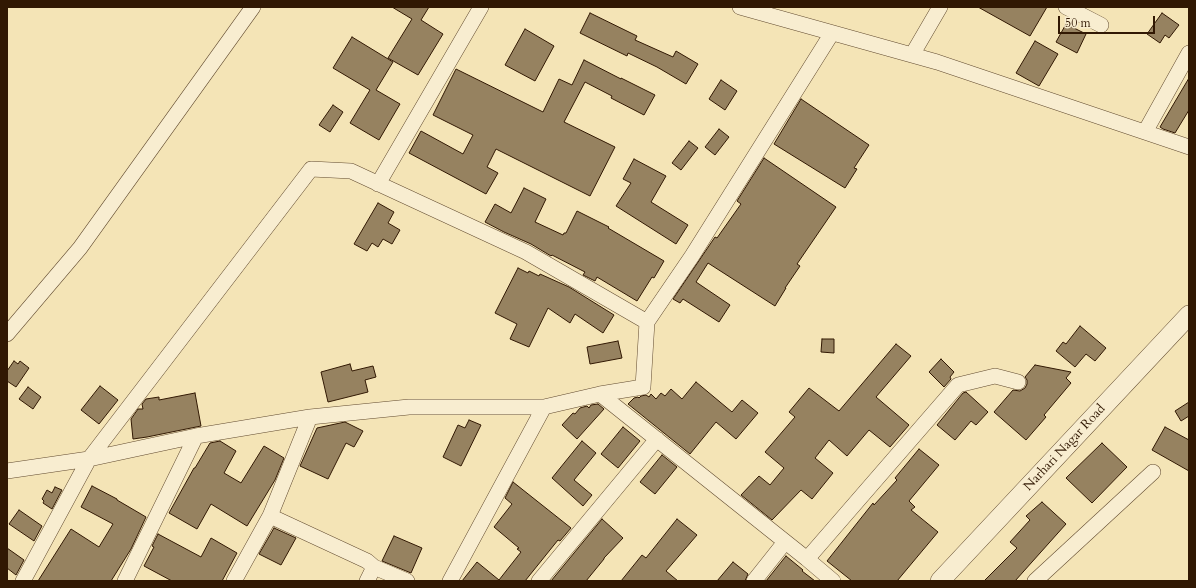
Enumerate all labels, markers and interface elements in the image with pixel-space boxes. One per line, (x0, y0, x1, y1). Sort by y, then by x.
scale bar (1060, 8, 1157, 34)
text: 50 m (1065, 15, 1091, 31)
street label: Narhari Nagar Road (1021, 402, 1109, 494)

